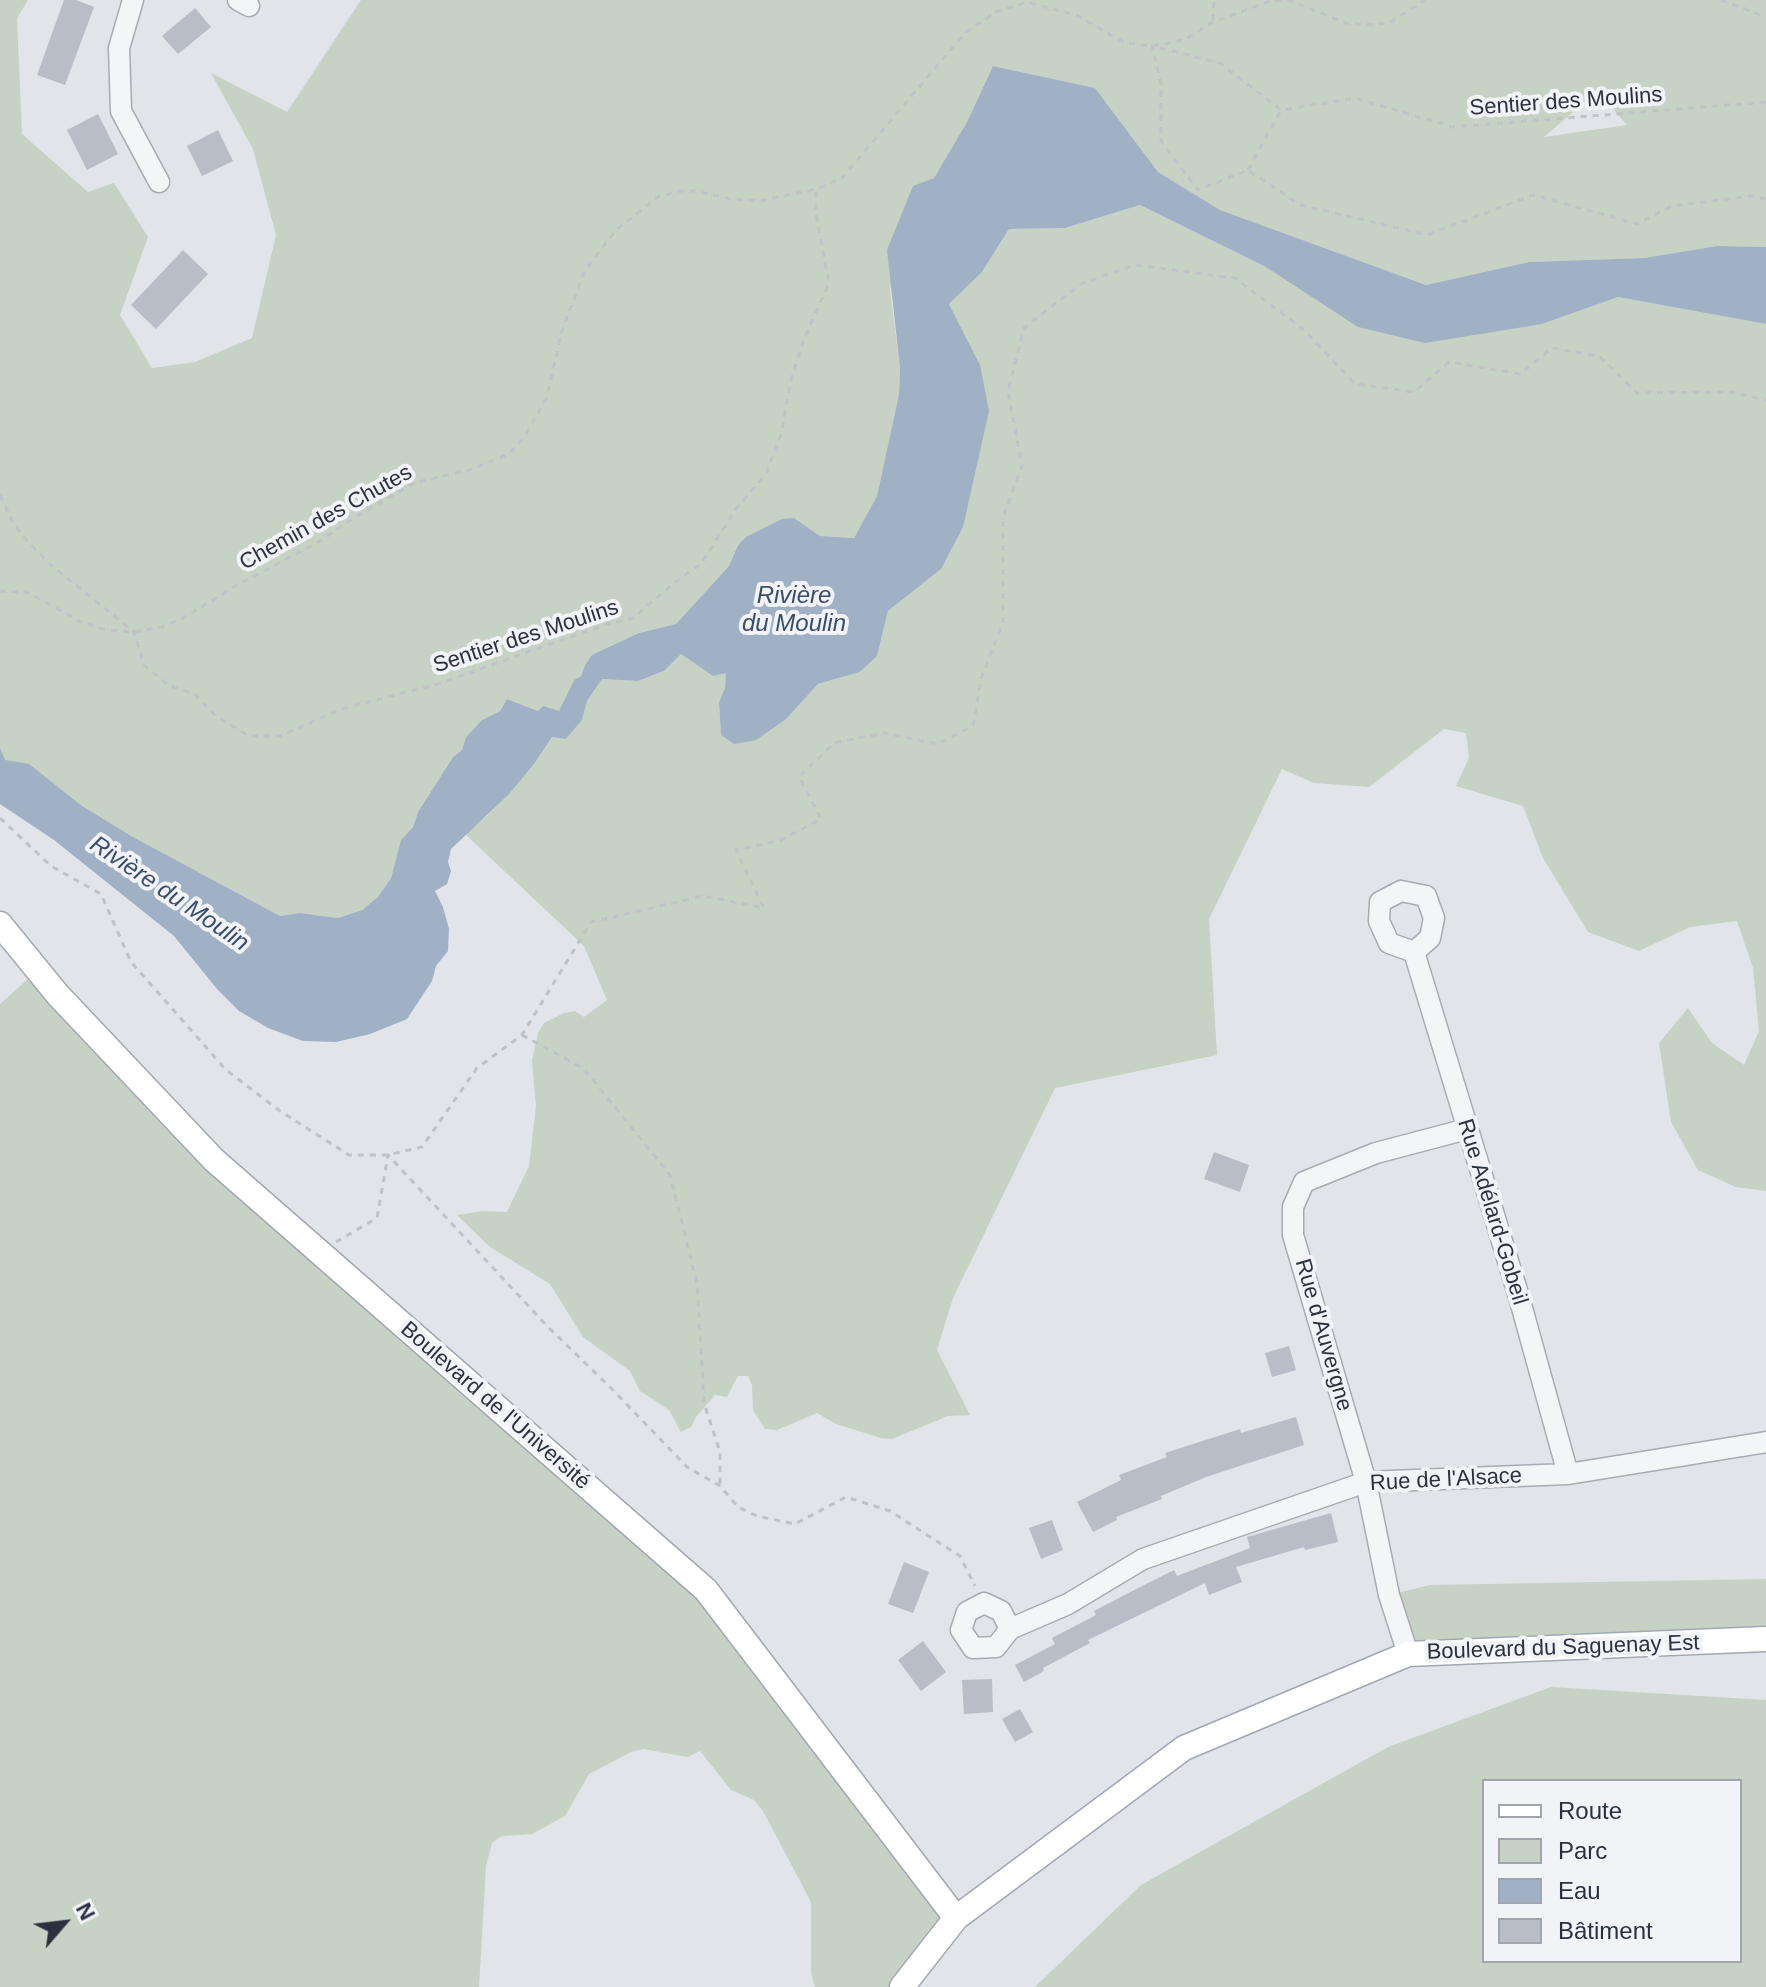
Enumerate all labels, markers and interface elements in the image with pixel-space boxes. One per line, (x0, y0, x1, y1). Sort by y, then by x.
street label: Sentier des Moulins (1469, 82, 1663, 122)
street label: Chemin des Chutes (235, 460, 417, 576)
water label: Rivière du Moulin (742, 582, 846, 638)
street label: Sentier des Moulins (430, 595, 622, 679)
water label: Rivière du Moulin (84, 830, 254, 958)
street label: Rue Adélard-Gobeil (1451, 1116, 1533, 1308)
street label: Rue d'Auvergne (1289, 1256, 1357, 1414)
street label: Boulevard de l'Université (395, 1316, 595, 1496)
street label: Rue de l'Alsace (1369, 1463, 1523, 1497)
street label: Boulevard du Saguenay Est (1426, 1630, 1700, 1666)
legend (1482, 1779, 1742, 1963)
text: Route (1558, 1797, 1622, 1824)
text: Parc (1558, 1837, 1607, 1864)
text: Eau (1558, 1877, 1601, 1904)
north arrow (24, 1883, 104, 1963)
text: N (71, 1899, 100, 1924)
text: Bâtiment (1558, 1917, 1653, 1944)

